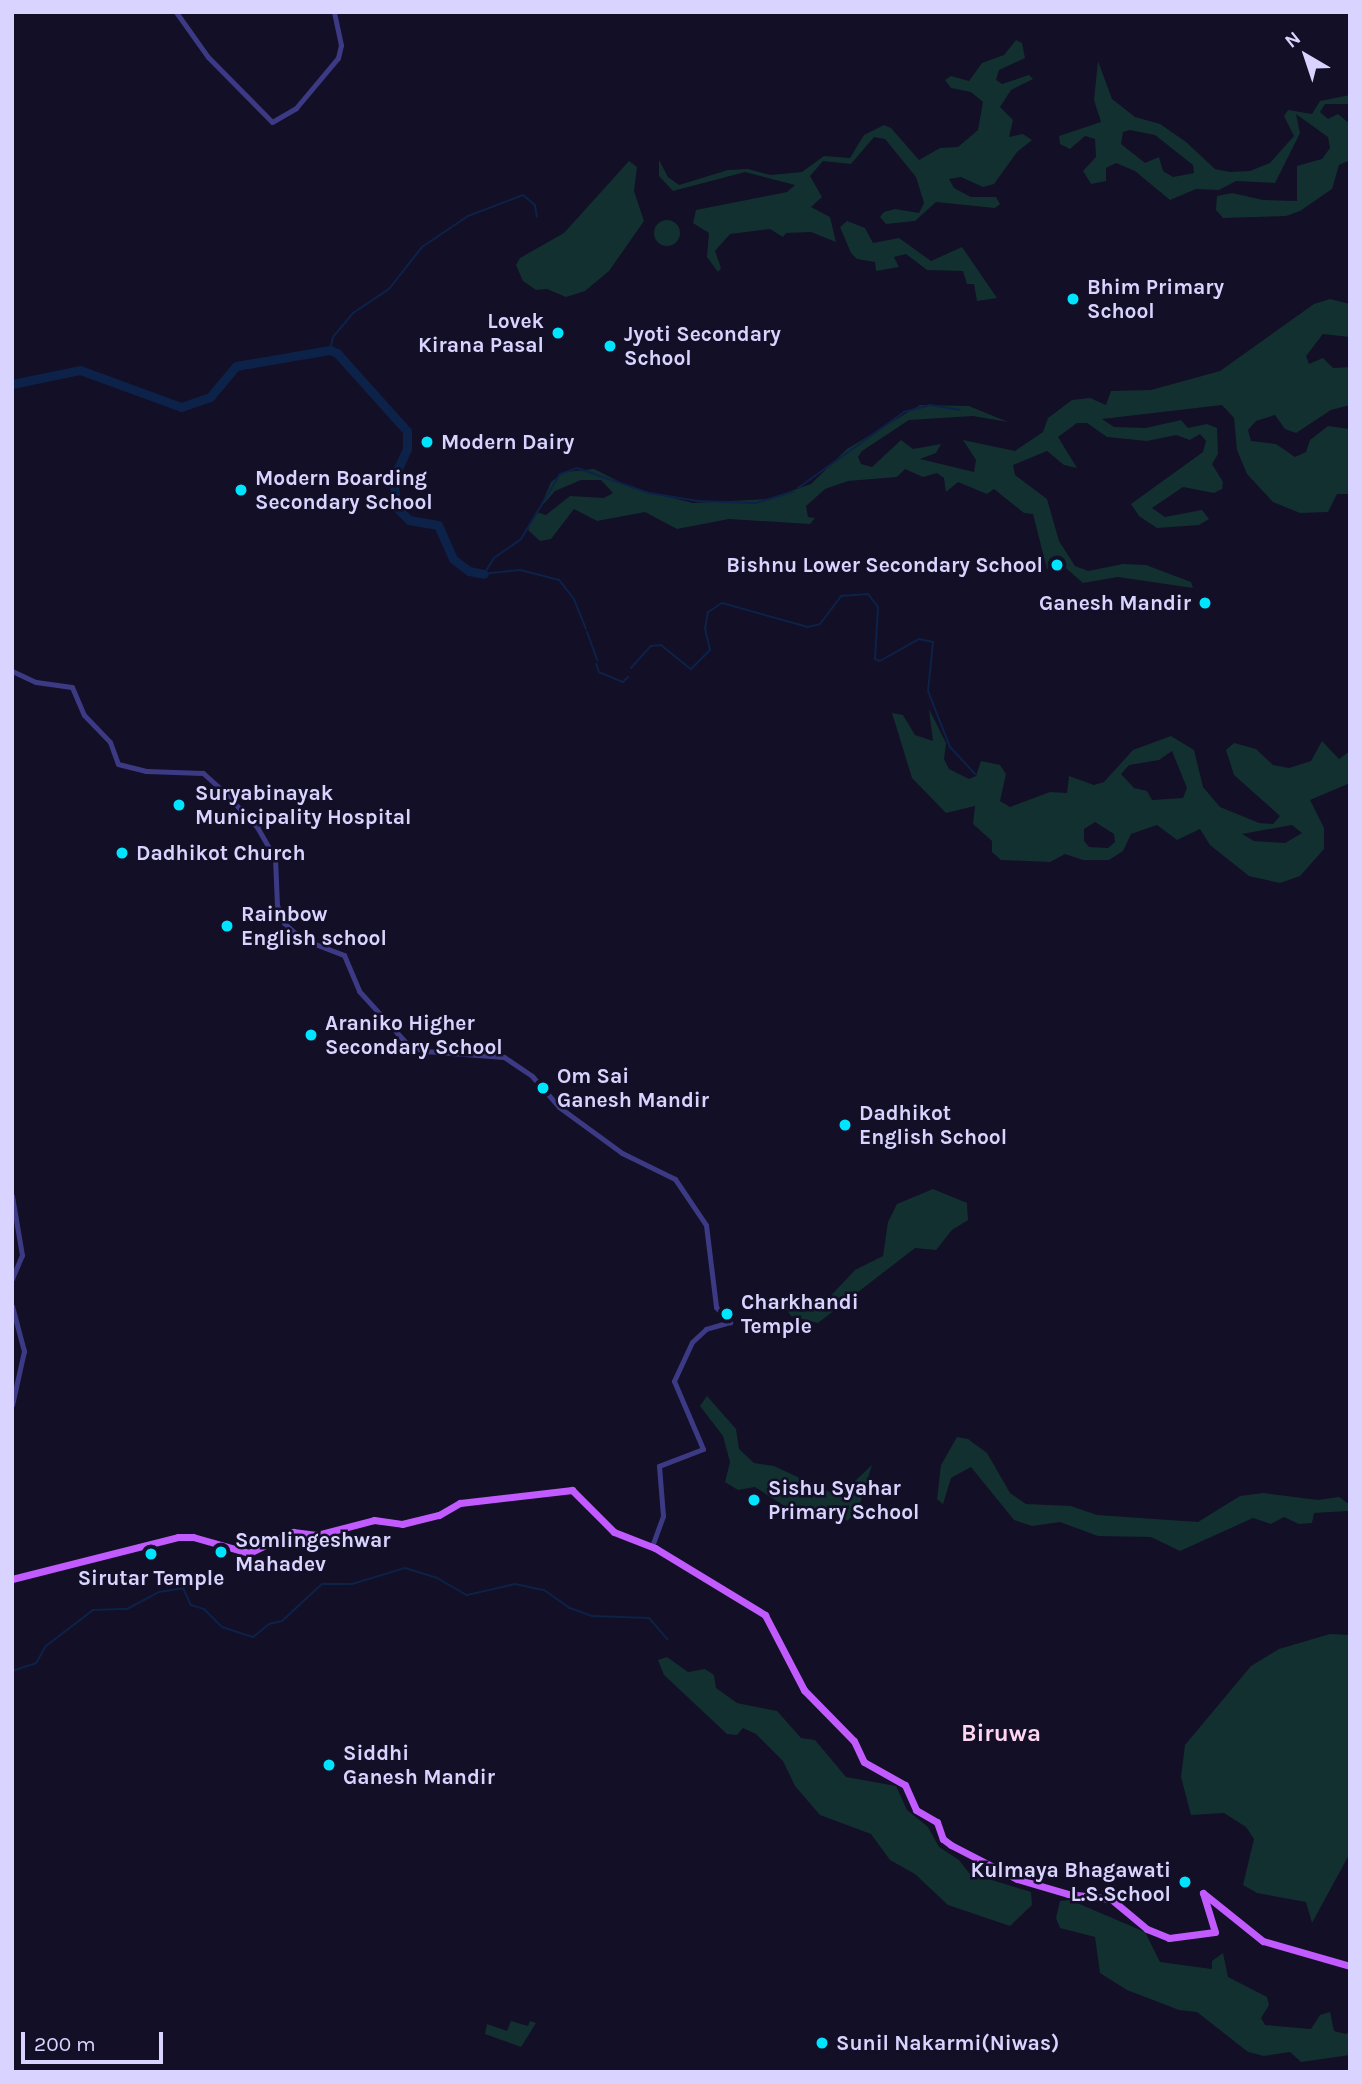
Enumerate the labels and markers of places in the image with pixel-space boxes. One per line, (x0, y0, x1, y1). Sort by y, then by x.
place label: Bhim Primary School (1087, 274, 1224, 324)
marker: Bhim Primary School (1065, 291, 1081, 307)
place label: Lovek Kirana Pasal (418, 308, 544, 358)
place label: Jyoti Secondary School (624, 321, 781, 371)
marker: Lovek Kirana Pasal (550, 325, 566, 341)
marker: Jyoti Secondary School (602, 338, 618, 354)
place label: Modern Dairy (441, 429, 574, 455)
marker: Modern Dairy (419, 434, 435, 450)
place label: Modern Boarding Secondary School (255, 465, 433, 515)
marker: Modern Boarding Secondary School (233, 482, 249, 498)
place label: Bishnu Lower Secondary School (726, 552, 1043, 578)
marker: Bishnu Lower Secondary School (1049, 557, 1065, 573)
place label: Ganesh Mandir (1039, 590, 1191, 616)
marker: Ganesh Mandir (1197, 595, 1213, 611)
place label: Suryabinayak Municipality Hospital (195, 780, 411, 830)
marker: Suryabinayak Municipality Hospital (169, 795, 189, 815)
place label: Dadhikot Church (136, 840, 305, 866)
marker: Dadhikot Church (114, 845, 130, 861)
place label: Rainbow English school (241, 901, 387, 951)
marker: Rainbow English school (219, 918, 235, 934)
place label: Araniko Higher Secondary School (325, 1010, 503, 1060)
marker: Araniko Higher Secondary School (303, 1027, 319, 1043)
place label: Om Sai Ganesh Mandir (557, 1063, 709, 1113)
marker: Om Sai Ganesh Mandir (535, 1080, 551, 1096)
place label: Dadhikot English School (859, 1100, 1007, 1150)
marker: Dadhikot English School (837, 1117, 853, 1133)
place label: Charkhandi Temple (741, 1289, 859, 1339)
marker: Charkhandi Temple (719, 1306, 735, 1322)
place label: Sishu Syahar Primary School (768, 1475, 919, 1525)
marker: Sishu Syahar Primary School (746, 1492, 762, 1508)
place label: Somlingeshwar Mahadev (235, 1527, 391, 1577)
marker: Somlingeshwar Mahadev (213, 1544, 229, 1560)
marker: Sirutar Temple (143, 1546, 159, 1562)
place label: Sirutar Temple (78, 1565, 224, 1591)
place label: Siddhi Ganesh Mandir (343, 1740, 495, 1790)
marker: Siddhi Ganesh Mandir (321, 1757, 337, 1773)
place label: Kulmaya Bhagawati L.S.School (970, 1857, 1171, 1907)
marker: Kulmaya Bhagawati L.S.School (1177, 1874, 1193, 1890)
place label: Sunil Nakarmi(Niwas) (836, 2030, 1059, 2056)
marker: Sunil Nakarmi(Niwas) (814, 2035, 830, 2051)

